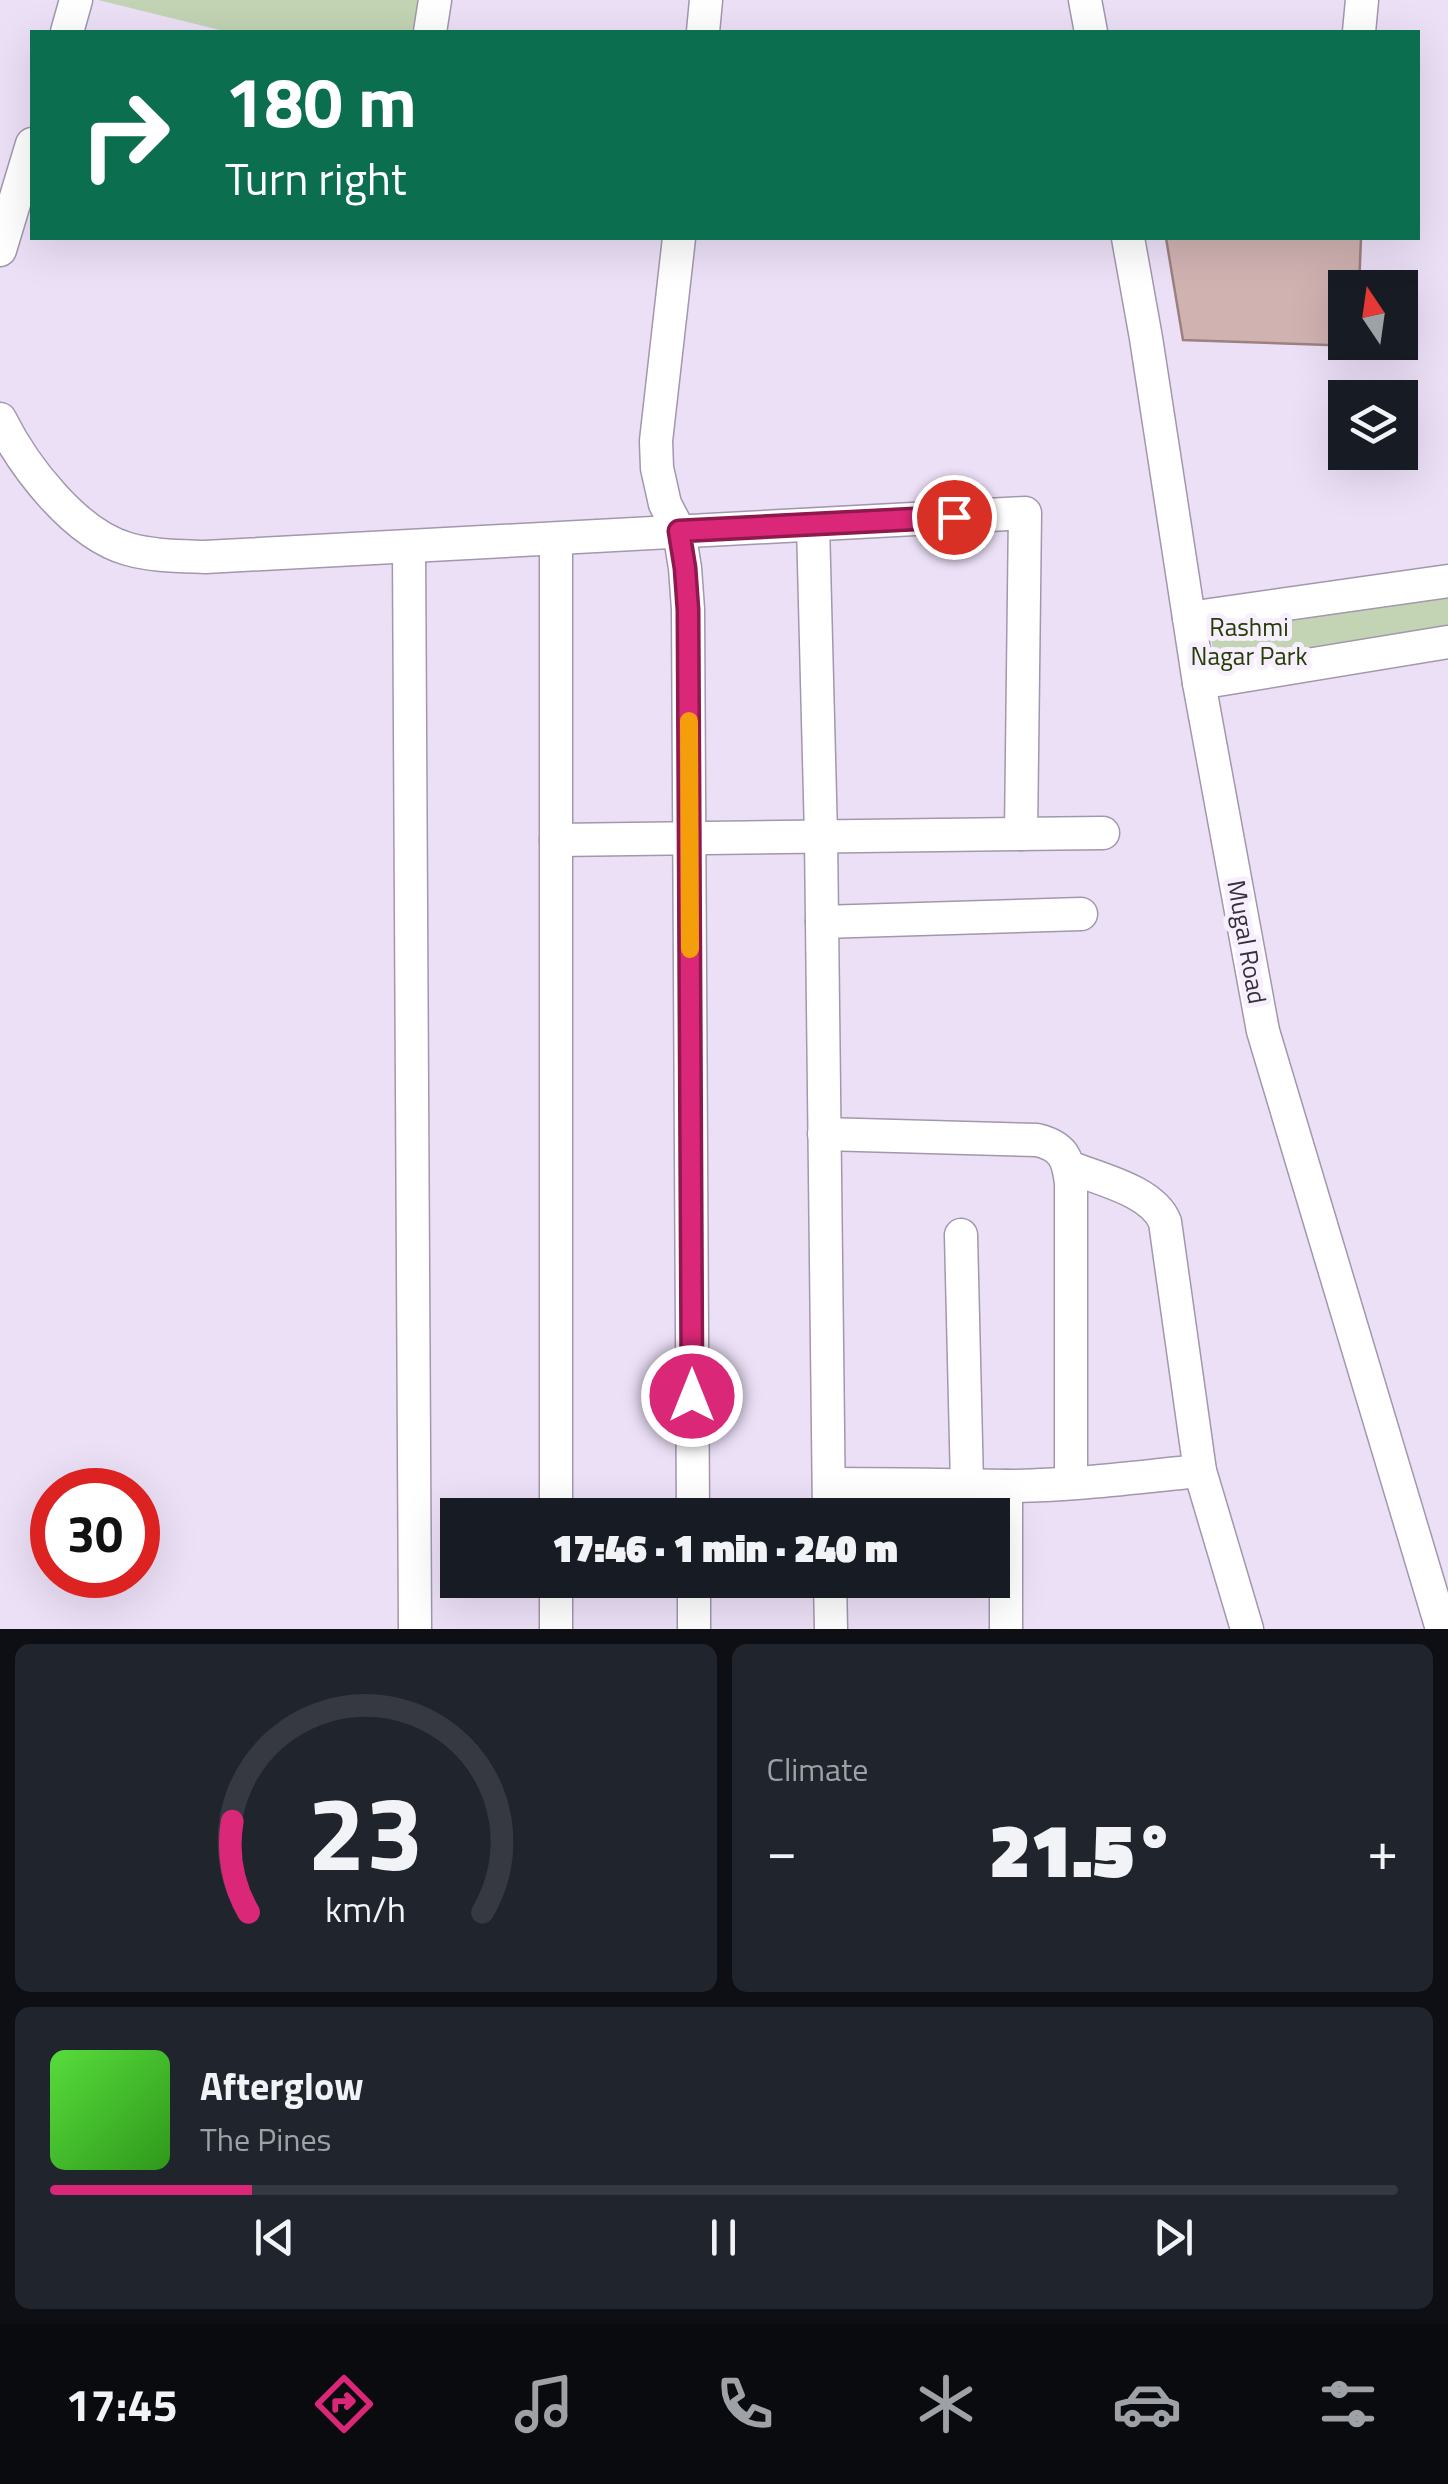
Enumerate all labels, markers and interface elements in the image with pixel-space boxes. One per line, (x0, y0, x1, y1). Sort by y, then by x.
text: 180 m (225, 48, 417, 154)
icon: right (60, 70, 190, 200)
text: Turn right (225, 144, 407, 212)
north arrow (1328, 270, 1418, 360)
map controls (1328, 270, 1418, 470)
button: layers (1328, 380, 1418, 470)
pin (912, 475, 997, 560)
icon: arrive (927, 490, 982, 545)
park label: Rashmi Nagar Park (1191, 608, 1307, 675)
street label: Mugal Road (1217, 877, 1277, 1007)
position arrow (640, 1344, 744, 1448)
speed limit sign: 30 (30, 1468, 160, 1598)
text: 17:46 · 1 min · 240 m (552, 1519, 898, 1577)
text: Climate (767, 1745, 868, 1793)
text: 23 (308, 1752, 424, 1910)
text: 21.5° (989, 1792, 1175, 1906)
text: − (767, 1808, 797, 1891)
text: + (1367, 1808, 1398, 1891)
text: km/h (325, 1881, 406, 1936)
text: Afterglow (200, 2057, 364, 2115)
text: The Pines (200, 2115, 331, 2163)
icon: previous (247, 2210, 302, 2265)
icon: pause (696, 2210, 751, 2265)
icon: next (1146, 2210, 1201, 2265)
icon: directions (309, 2369, 379, 2439)
icon: music (509, 2369, 579, 2439)
icon: phone (710, 2369, 780, 2439)
icon: climate (911, 2369, 981, 2439)
icon: car (1112, 2369, 1182, 2439)
icon: filters (1313, 2369, 1383, 2439)
text: 17:45 (65, 2370, 178, 2438)

